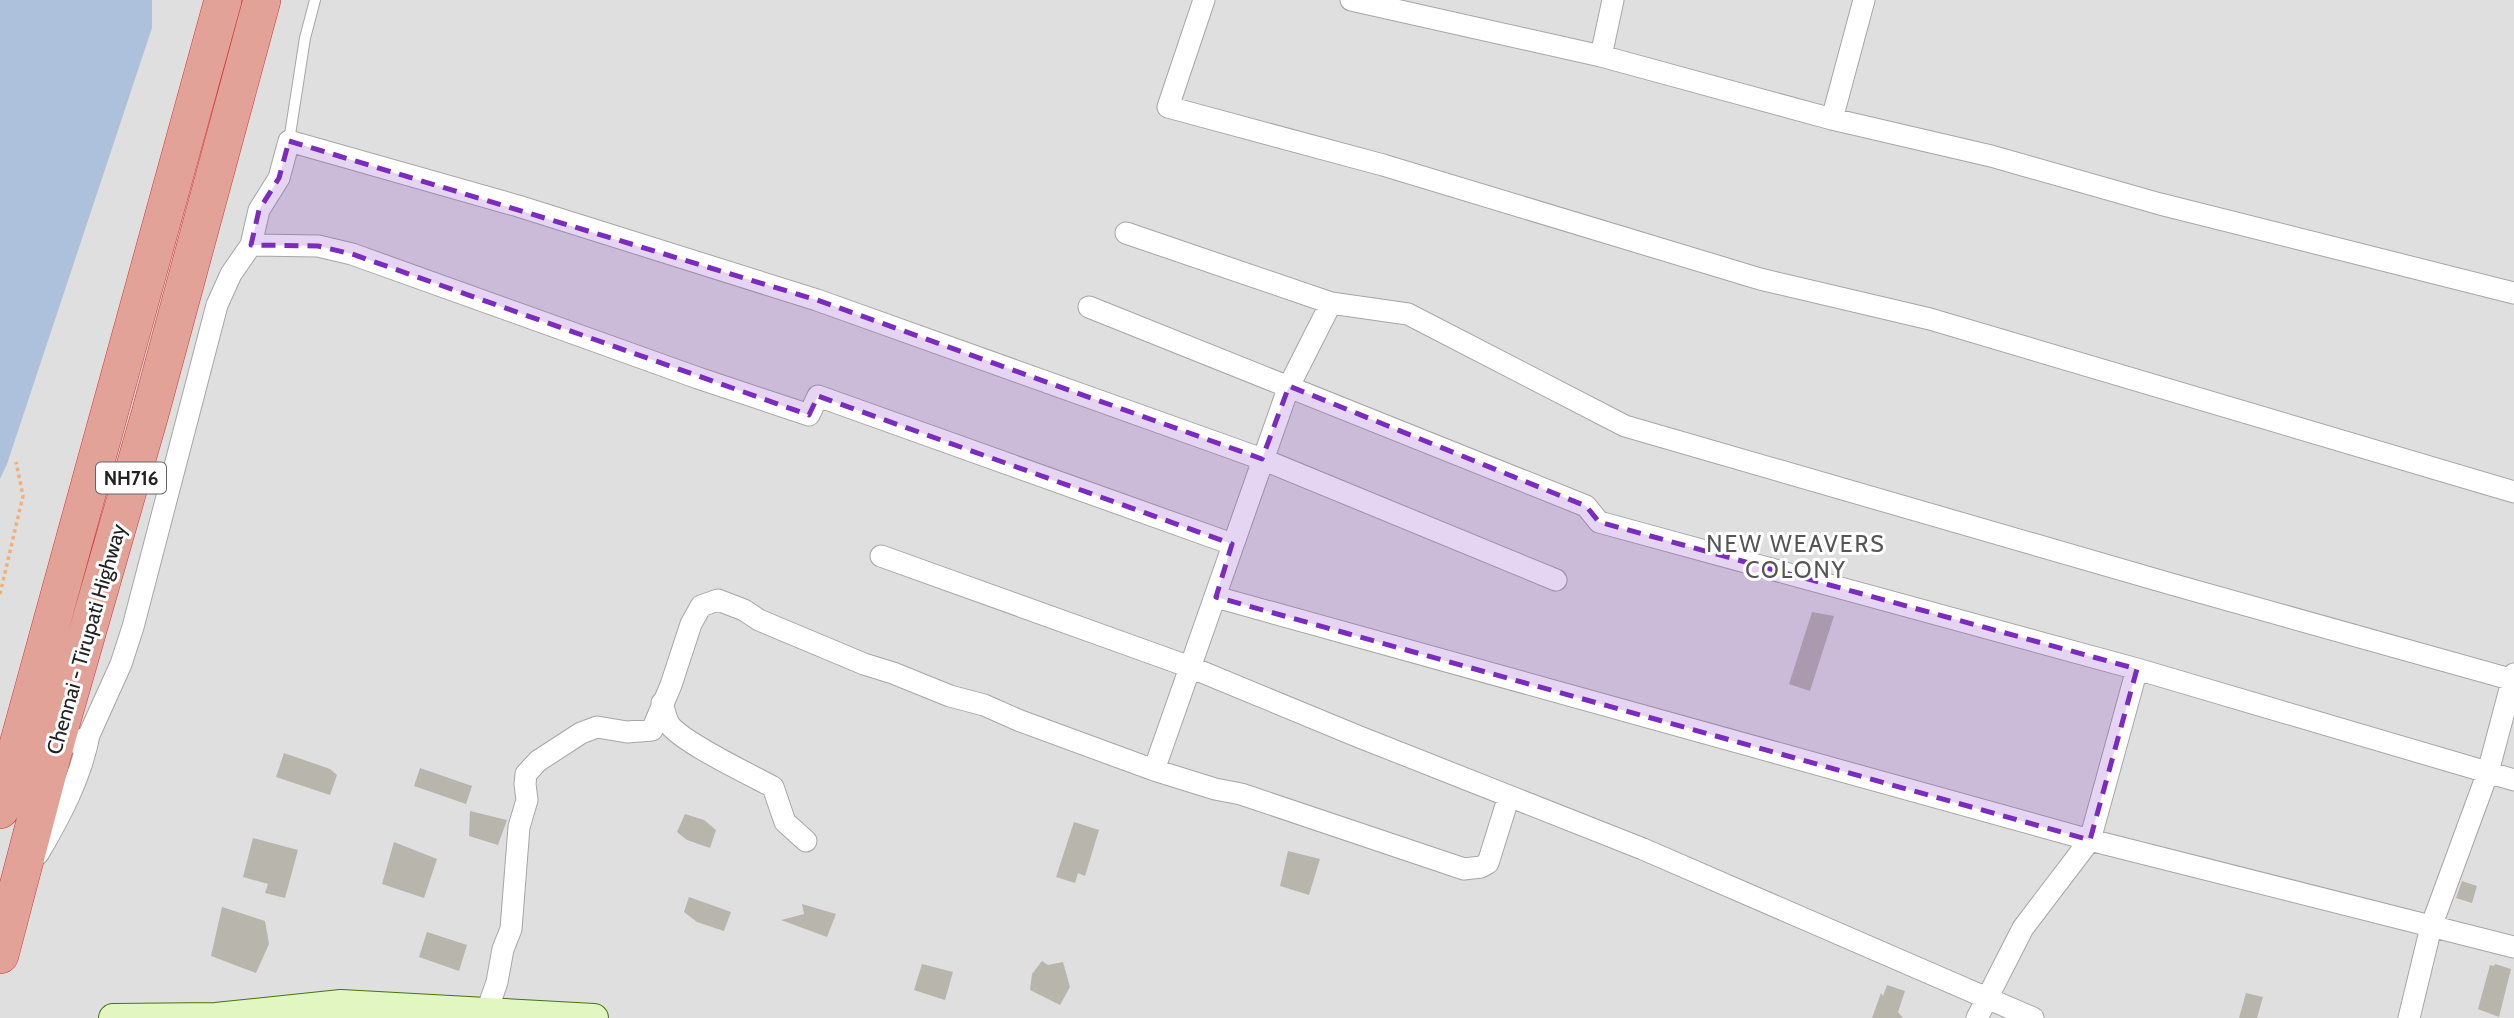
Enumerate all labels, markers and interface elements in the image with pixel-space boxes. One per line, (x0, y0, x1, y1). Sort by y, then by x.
road number: NH716 (96, 463, 166, 494)
street label: Chennai - Tirupati Highway (41, 521, 131, 757)
district label: NEW WEAVERS COLONY (1706, 530, 1886, 584)

